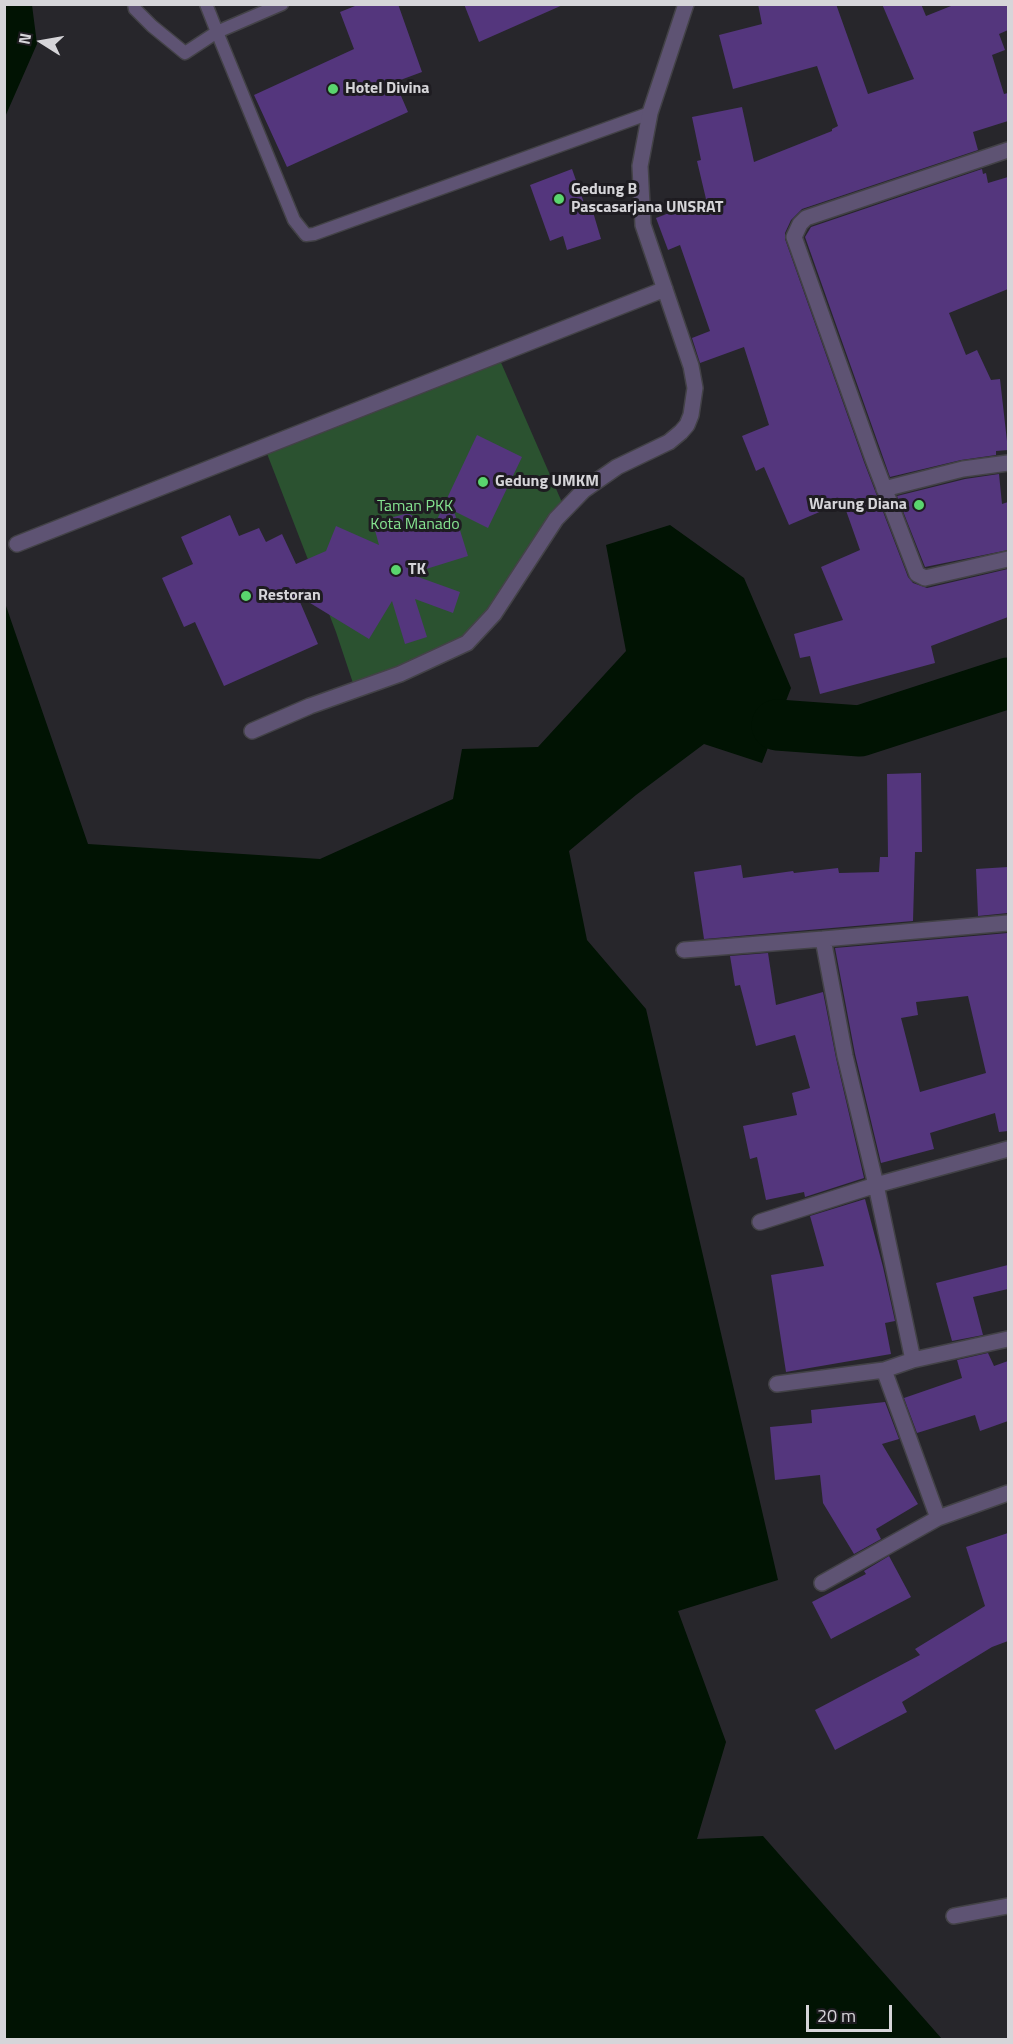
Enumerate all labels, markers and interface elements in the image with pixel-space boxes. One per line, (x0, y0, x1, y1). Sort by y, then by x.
north arrow (12, 12, 72, 72)
text: N (11, 31, 37, 46)
place label: Hotel Divina (345, 79, 430, 99)
marker: Hotel Divina (326, 82, 340, 96)
place label: Gedung B Pascasarjana UNSRAT (571, 180, 723, 218)
marker: Gedung B Pascasarjana UNSRAT (552, 192, 566, 206)
place label: Gedung UMKM (495, 472, 599, 492)
marker: Gedung UMKM (476, 475, 490, 489)
place label: Warung Diana (809, 495, 907, 515)
park label: Taman PKK Kota Manado (370, 497, 460, 535)
marker: Warung Diana (912, 498, 926, 512)
place label: TK (408, 560, 426, 580)
marker: TK (389, 563, 403, 577)
place label: Restoran (258, 586, 321, 606)
marker: Restoran (239, 589, 253, 603)
scale bar (809, 1993, 894, 2031)
text: 20 m (817, 2002, 856, 2029)

